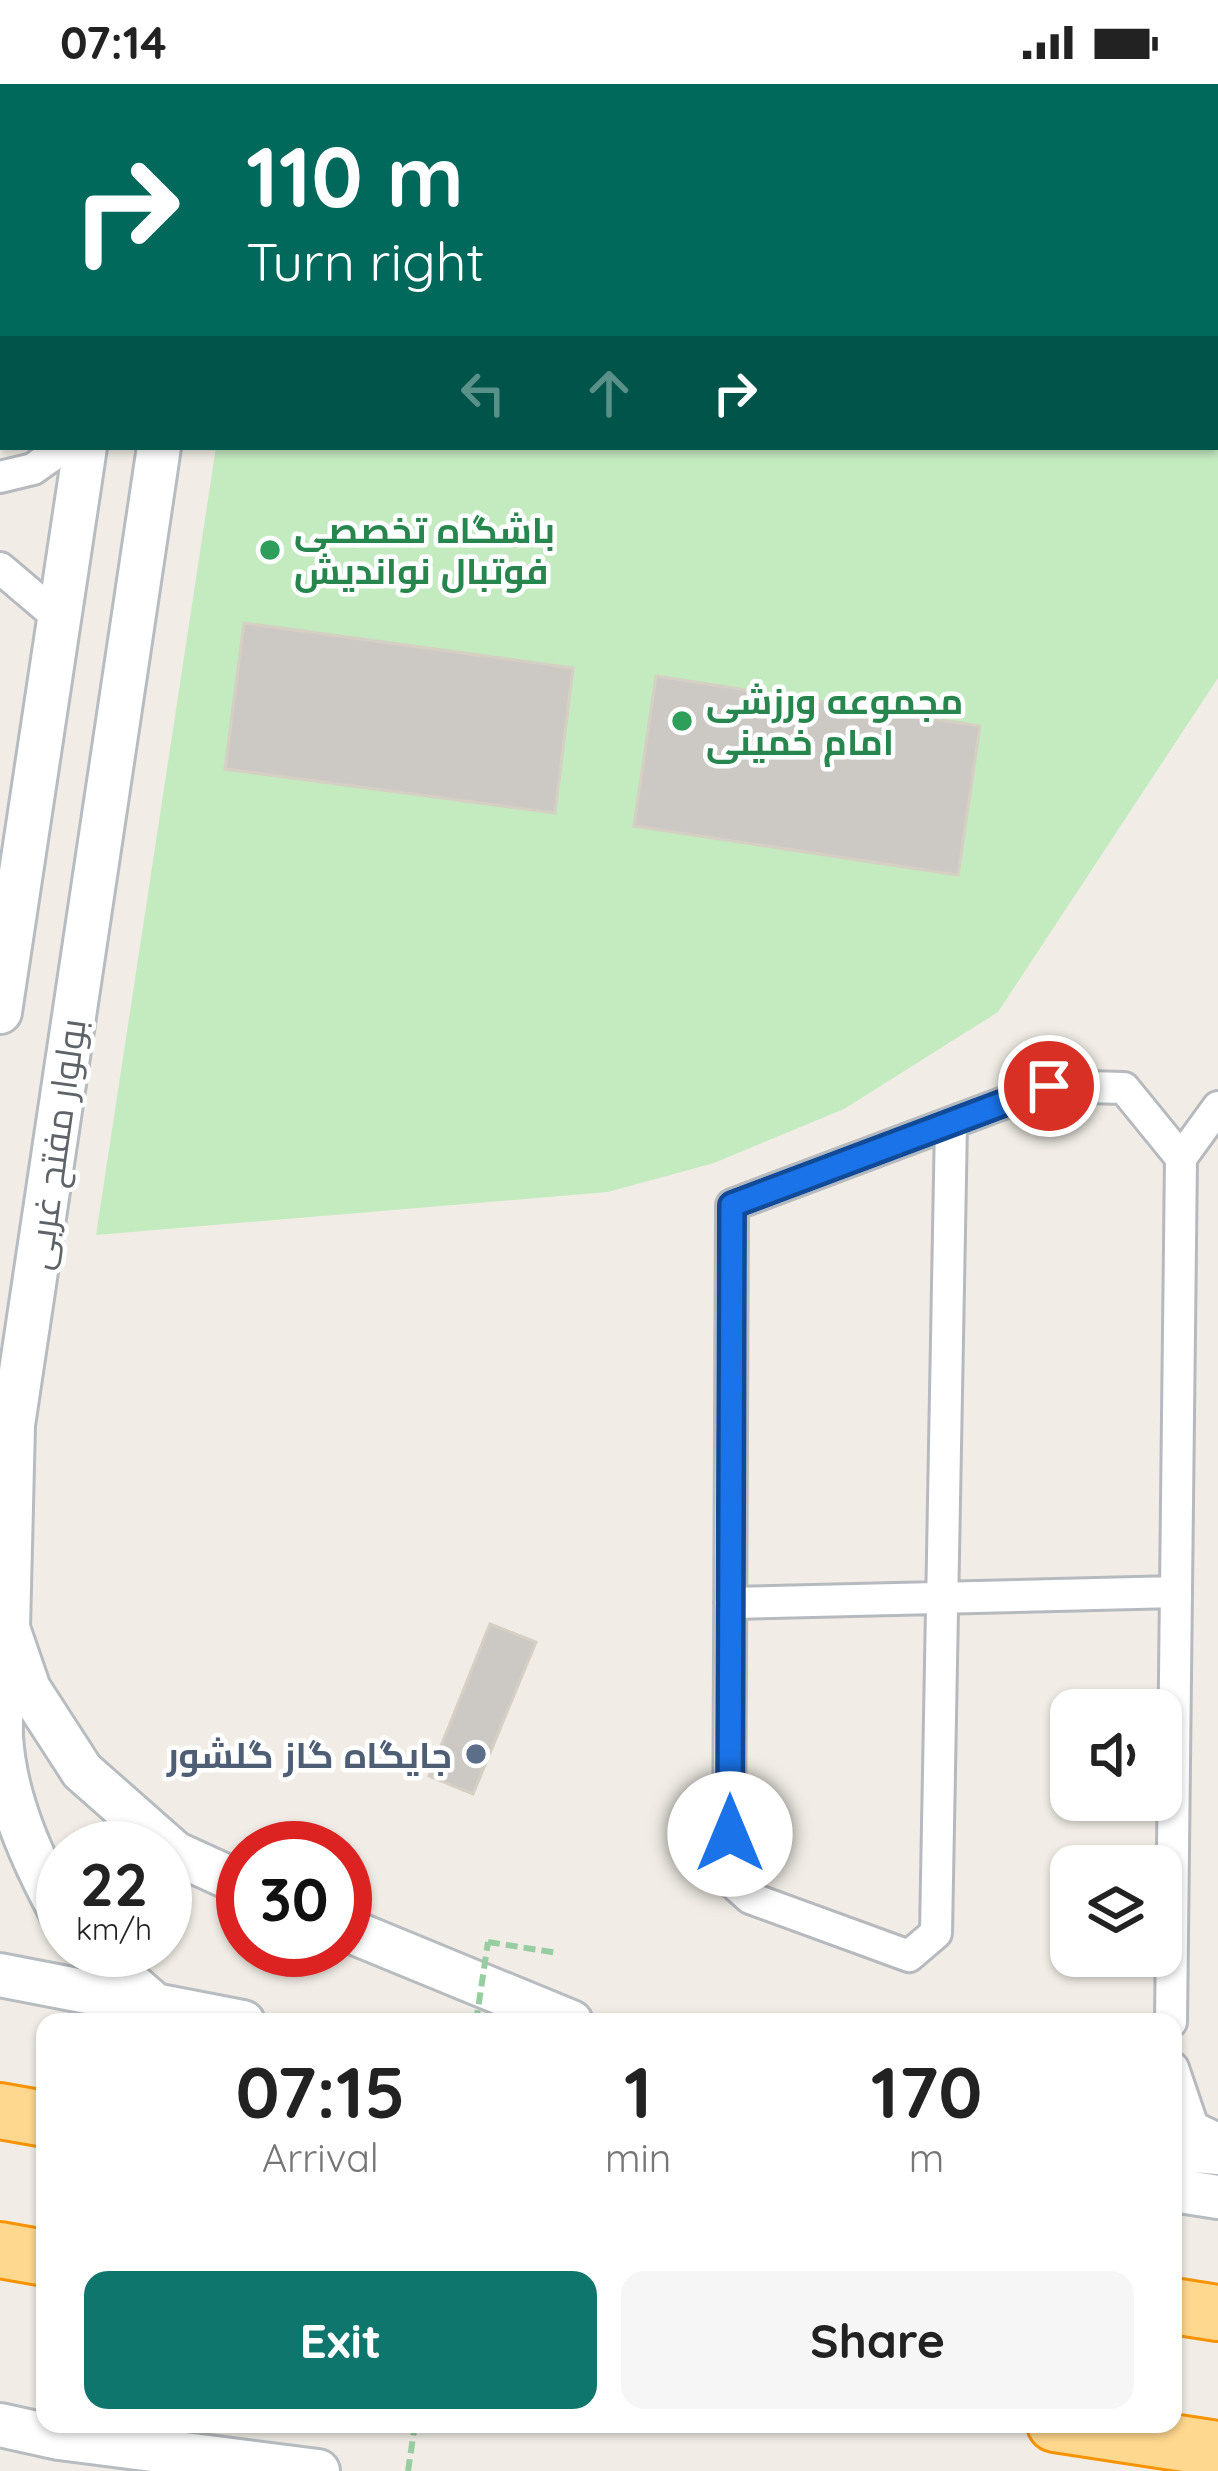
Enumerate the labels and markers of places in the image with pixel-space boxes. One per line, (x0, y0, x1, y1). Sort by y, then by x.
place label: باشگاه تخصصی فوتبال نواندیش (294, 507, 555, 594)
marker: باشگاه تخصصی فوتبال نواندیش (257, 537, 283, 563)
place label: مجموعه ورزشی امام خمینی (706, 678, 963, 767)
marker: مجموعه ورزشی امام خمینی (669, 708, 695, 734)
pin (998, 1035, 1100, 1137)
place label: جایگاه گاز گلشور (166, 1732, 452, 1778)
marker: جایگاه گاز گلشور (463, 1741, 489, 1767)

